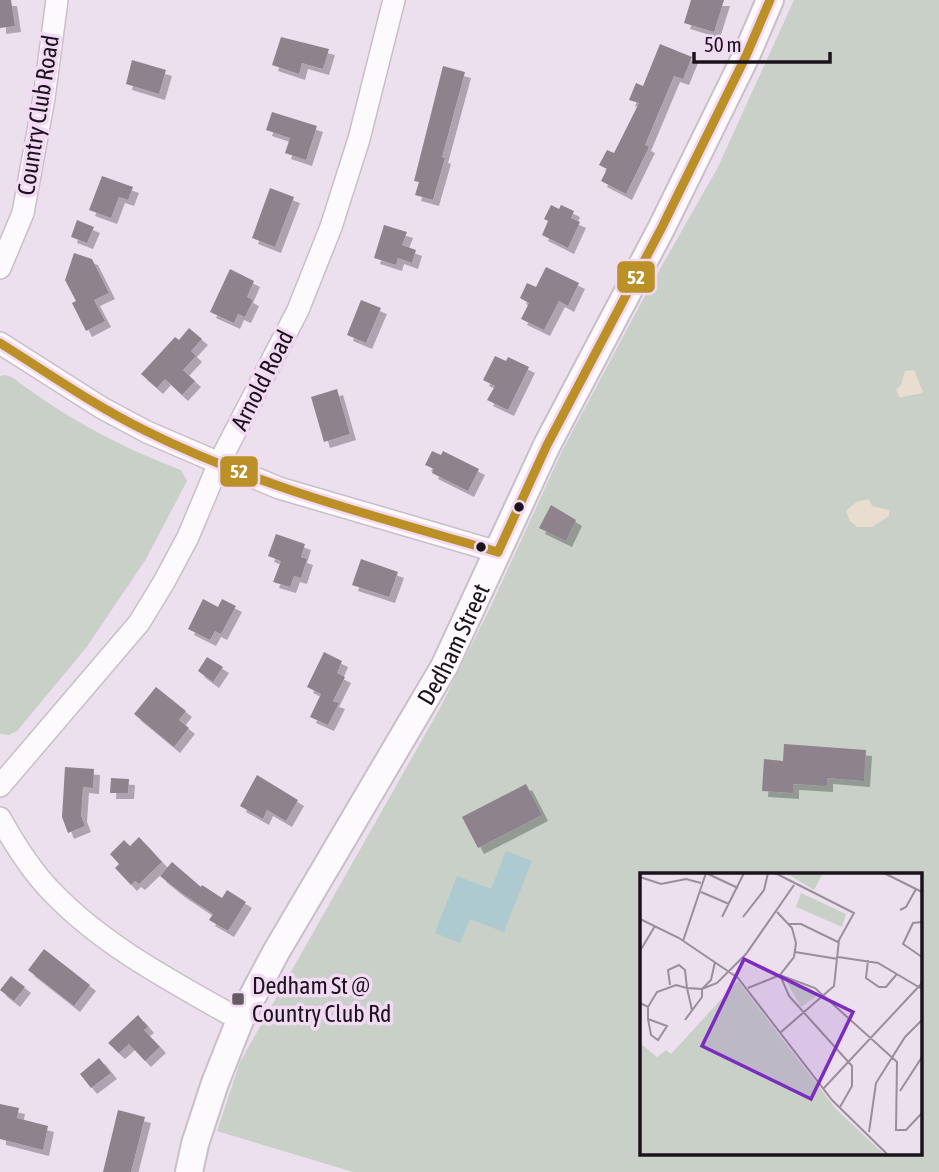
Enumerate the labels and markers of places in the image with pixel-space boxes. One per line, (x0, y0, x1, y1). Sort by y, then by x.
unlabelled marker (512, 500, 526, 514)
unlabelled marker (474, 540, 488, 554)
place label: Dedham St @ Country Club Rd (252, 972, 391, 1027)
marker: Dedham St @ Country Club Rd (230, 991, 246, 1007)

